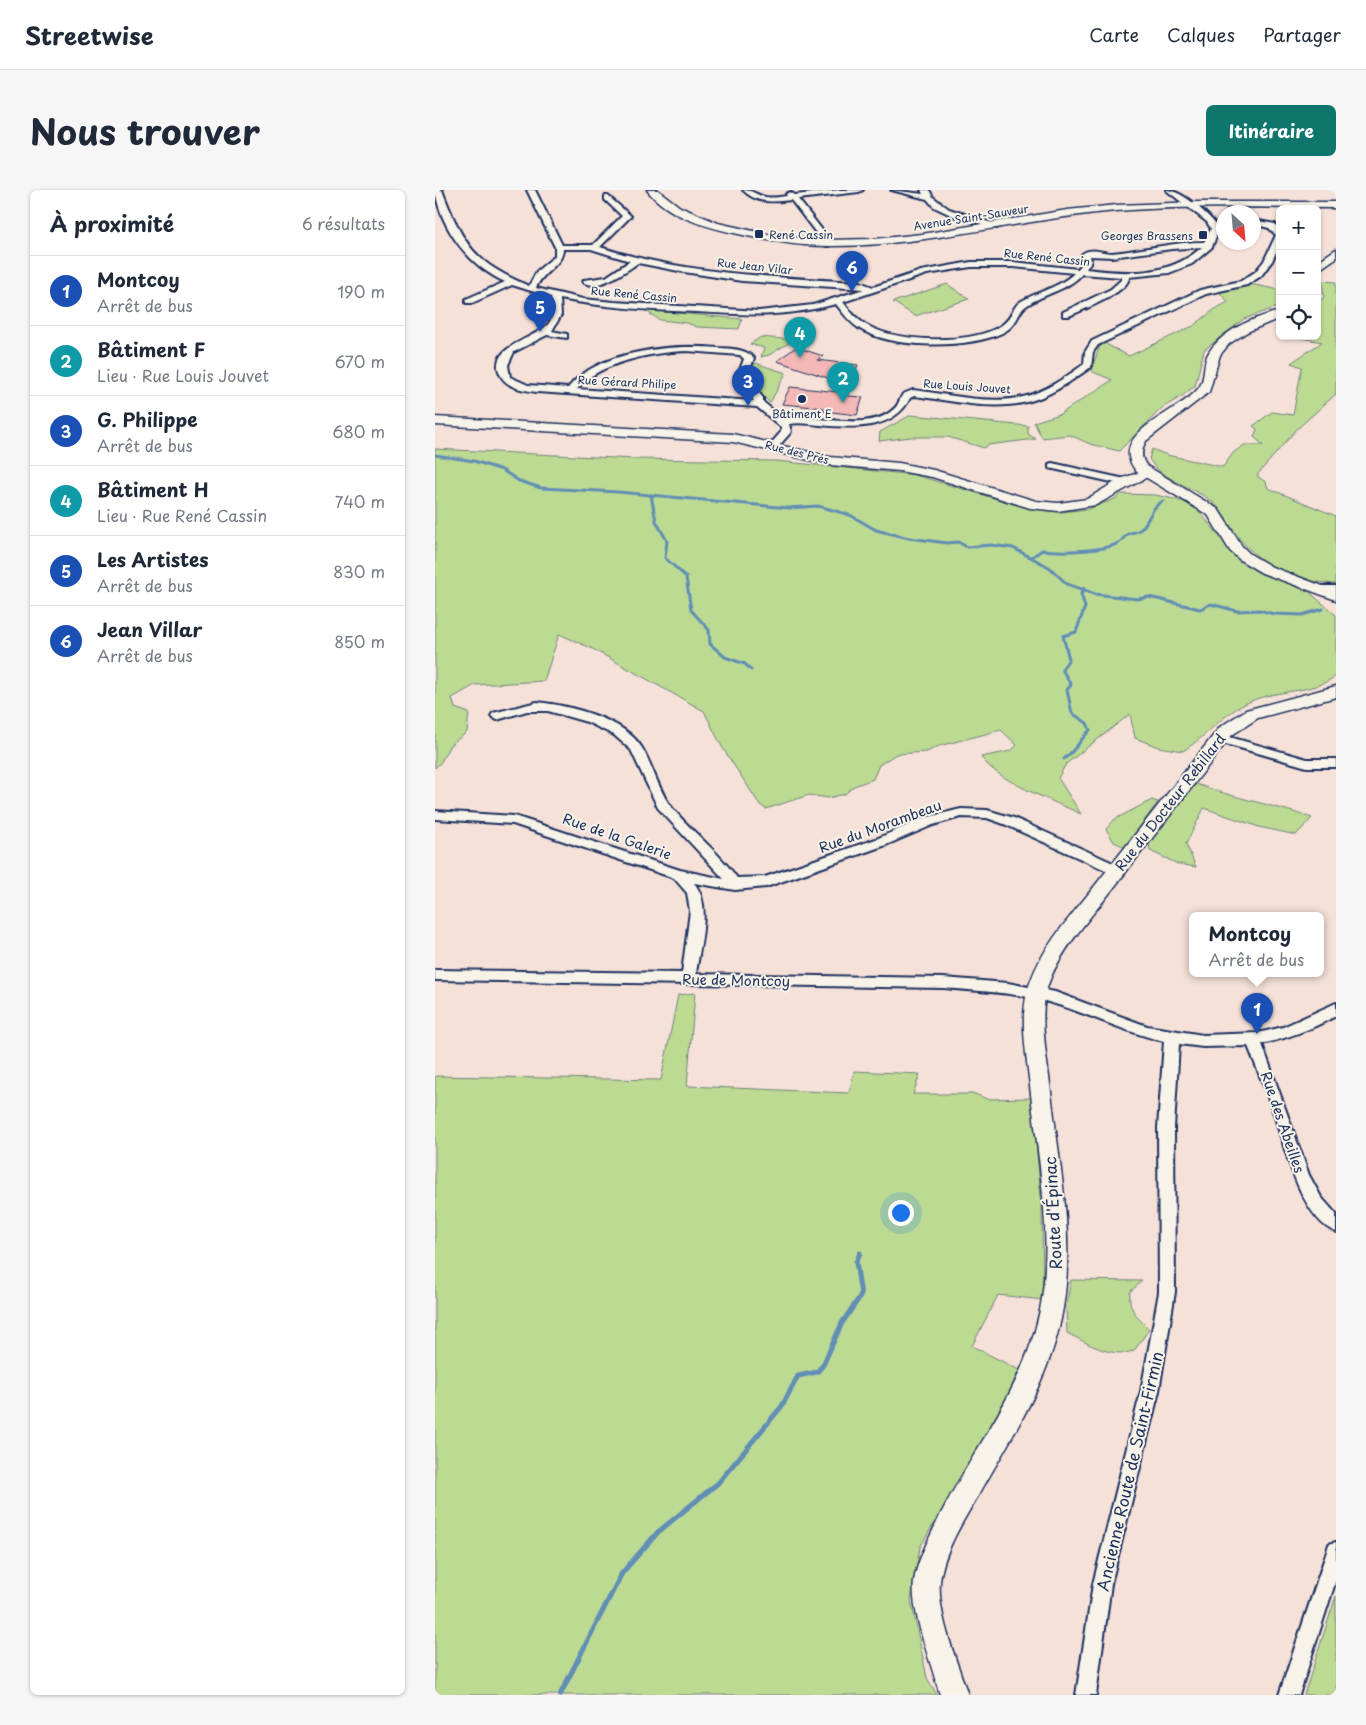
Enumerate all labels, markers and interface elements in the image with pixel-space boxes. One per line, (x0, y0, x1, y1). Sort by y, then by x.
text: Streetwise (25, 17, 154, 53)
text: Carte (1089, 21, 1139, 48)
text: Calques (1167, 21, 1235, 48)
text: Partager (1263, 21, 1341, 48)
text: Nous trouver (30, 104, 260, 157)
button: Itinéraire (1206, 105, 1336, 156)
street label: Avenue Saint-Sauveur (912, 199, 1031, 234)
north arrow (1216, 205, 1261, 250)
map controls (1276, 205, 1321, 340)
button: + (1276, 205, 1321, 250)
text: À proximité (50, 207, 174, 239)
text: 6 résultats (302, 211, 385, 235)
place label: René Cassin (769, 226, 833, 243)
place label: Georges Brassens (1101, 227, 1193, 244)
marker: René Cassin (753, 228, 765, 240)
marker: Georges Brassens (1197, 229, 1209, 241)
street label: Rue René Cassin (1003, 244, 1091, 270)
button: − (1276, 250, 1321, 295)
pin: 6 (836, 251, 868, 292)
street label: Rue Jean Vilar (716, 254, 795, 279)
text: Montcoy (97, 265, 180, 293)
text: 1 (62, 279, 70, 303)
text: 190 m (337, 279, 385, 303)
street label: Rue René Cassin (590, 282, 678, 306)
pin: 5 (524, 291, 556, 332)
text: Arrêt de bus (97, 293, 193, 317)
button: locate (1276, 295, 1321, 340)
pin: 4 (784, 317, 816, 358)
text: Bâtiment F (97, 335, 205, 363)
text: 2 (60, 349, 72, 373)
text: 670 m (335, 349, 385, 373)
pin: 2 (827, 362, 859, 403)
text: Lieu · Rue Louis Jouvet (97, 363, 269, 387)
pin: 3 (732, 365, 764, 406)
street label: Rue Gérard Philipe (577, 371, 677, 393)
street label: Rue Louis Jouvet (923, 374, 1012, 398)
marker: Bâtiment E (796, 393, 808, 405)
text: G. Philippe (97, 405, 198, 433)
place label: Bâtiment E (772, 405, 832, 422)
text: 3 (61, 419, 71, 443)
text: 680 m (332, 419, 385, 443)
text: Arrêt de bus (97, 433, 193, 457)
street label: Rue des Prés (763, 436, 831, 468)
text: Bâtiment H (97, 475, 209, 503)
text: 4 (61, 489, 71, 513)
text: 740 m (335, 489, 385, 513)
text: Lieu · Rue René Cassin (97, 503, 267, 527)
text: Les Artistes (97, 545, 209, 573)
text: 5 (61, 559, 71, 583)
text: 830 m (333, 559, 385, 583)
text: Arrêt de bus (97, 573, 193, 597)
text: Jean Villar (97, 615, 202, 643)
text: 6 (60, 629, 72, 653)
text: 850 m (334, 629, 385, 653)
text: Arrêt de bus (97, 643, 193, 667)
street label: Rue du Docteur Rebillard (1110, 729, 1231, 875)
street label: Rue du Morambeau (816, 794, 944, 858)
street label: Rue de la Galerie (560, 808, 674, 864)
popup (1189, 912, 1324, 977)
text: Montcoy (1209, 919, 1291, 947)
text: Arrêt de bus (1209, 947, 1304, 971)
street label: Rue de Montcoy (682, 969, 790, 991)
pin: 1 (1241, 993, 1273, 1034)
street label: Rue des Abeilles (1256, 1068, 1310, 1176)
street label: Route d'Épinac (1037, 1156, 1067, 1270)
your location (888, 1200, 914, 1226)
street label: Ancienne Route de Saint-Firmin (1090, 1349, 1168, 1593)

